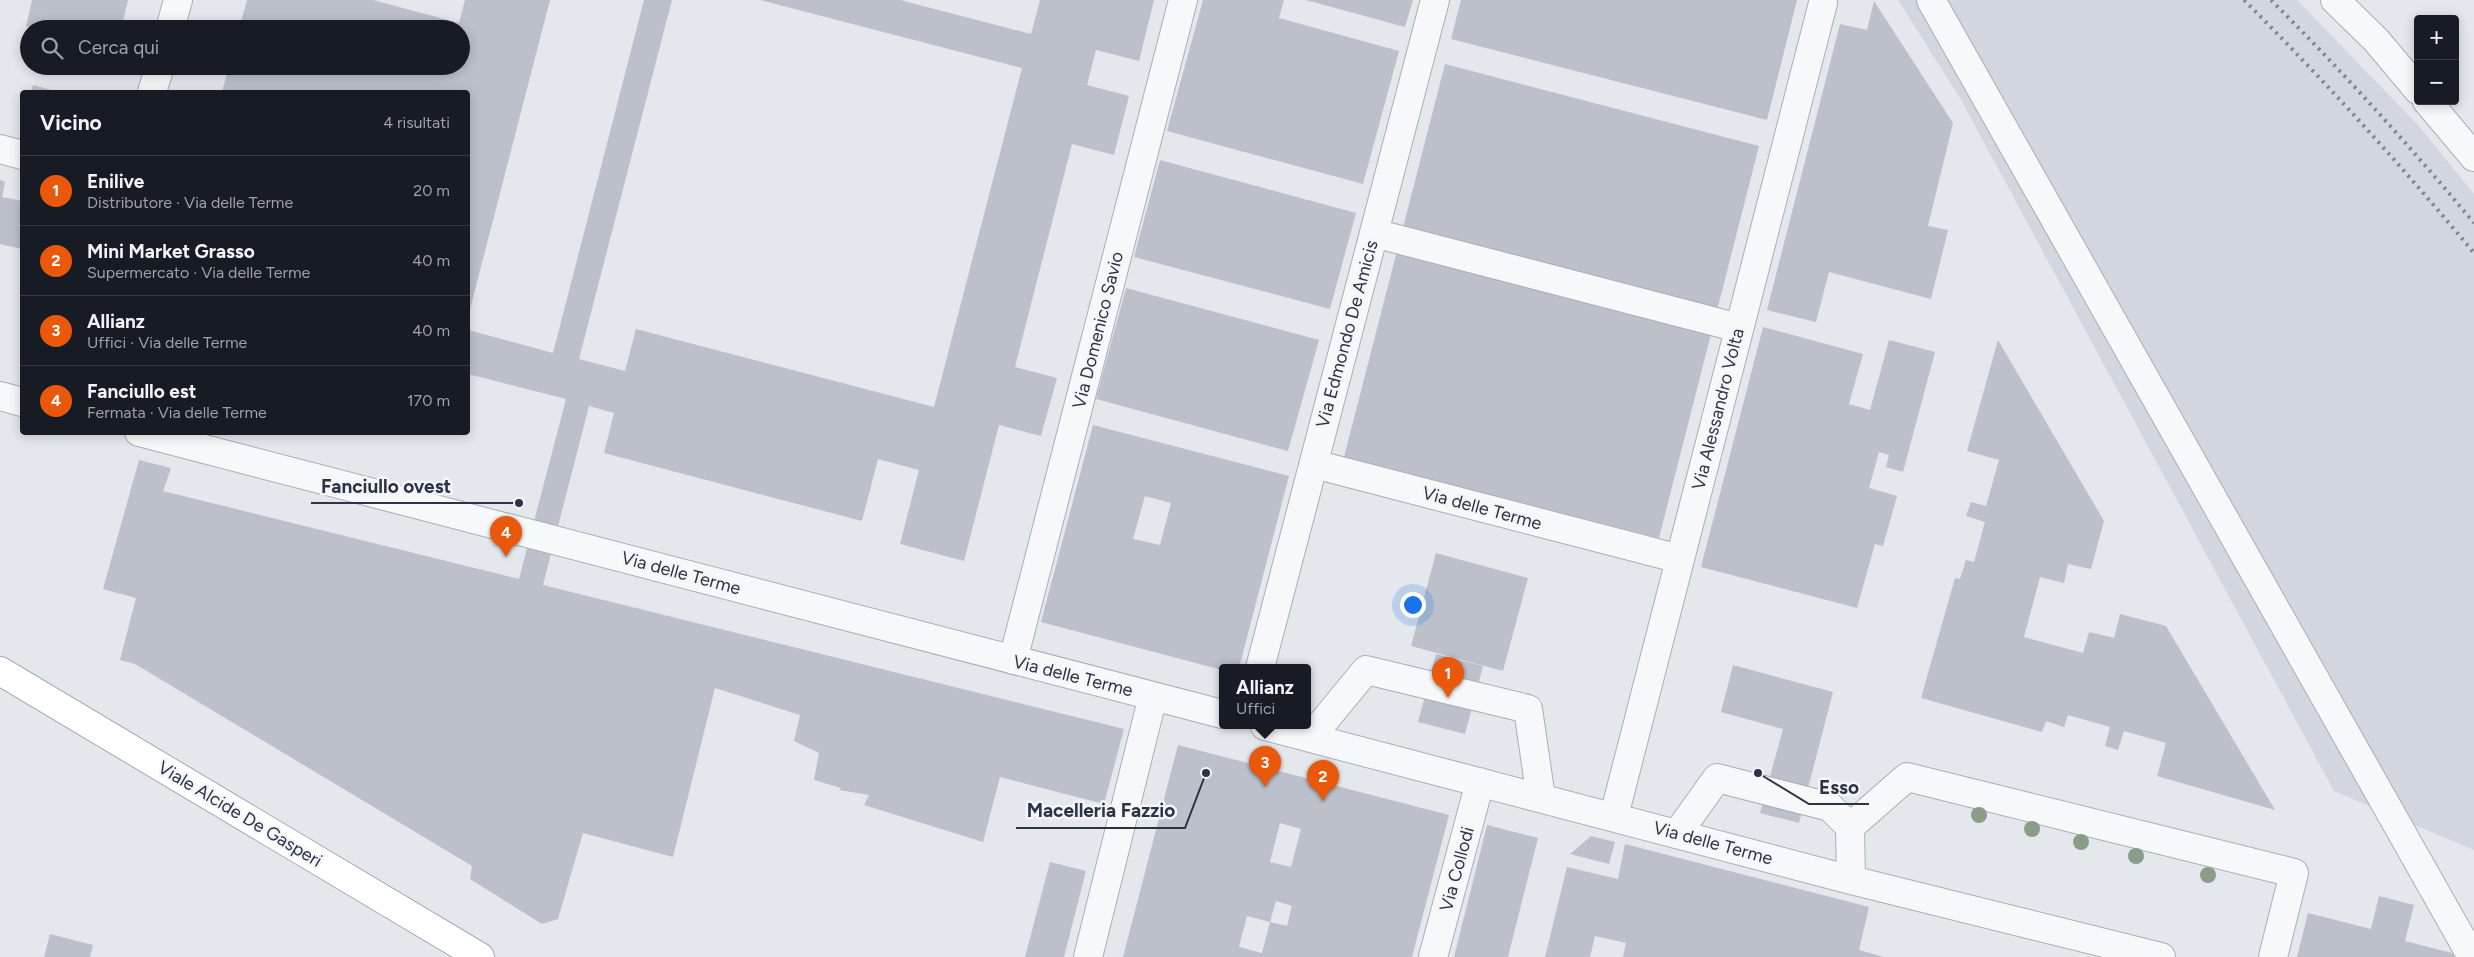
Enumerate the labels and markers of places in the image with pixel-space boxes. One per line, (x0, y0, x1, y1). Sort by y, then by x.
callout: Fanciullo ovest (311, 469, 461, 503)
pin: 4 (490, 516, 522, 557)
pin: 1 (1432, 657, 1464, 698)
pin: 3 (1249, 746, 1281, 787)
pin: 2 (1307, 760, 1339, 801)
callout: Esso (1809, 770, 1869, 804)
callout: Macelleria Fazzio (1016, 794, 1185, 828)

